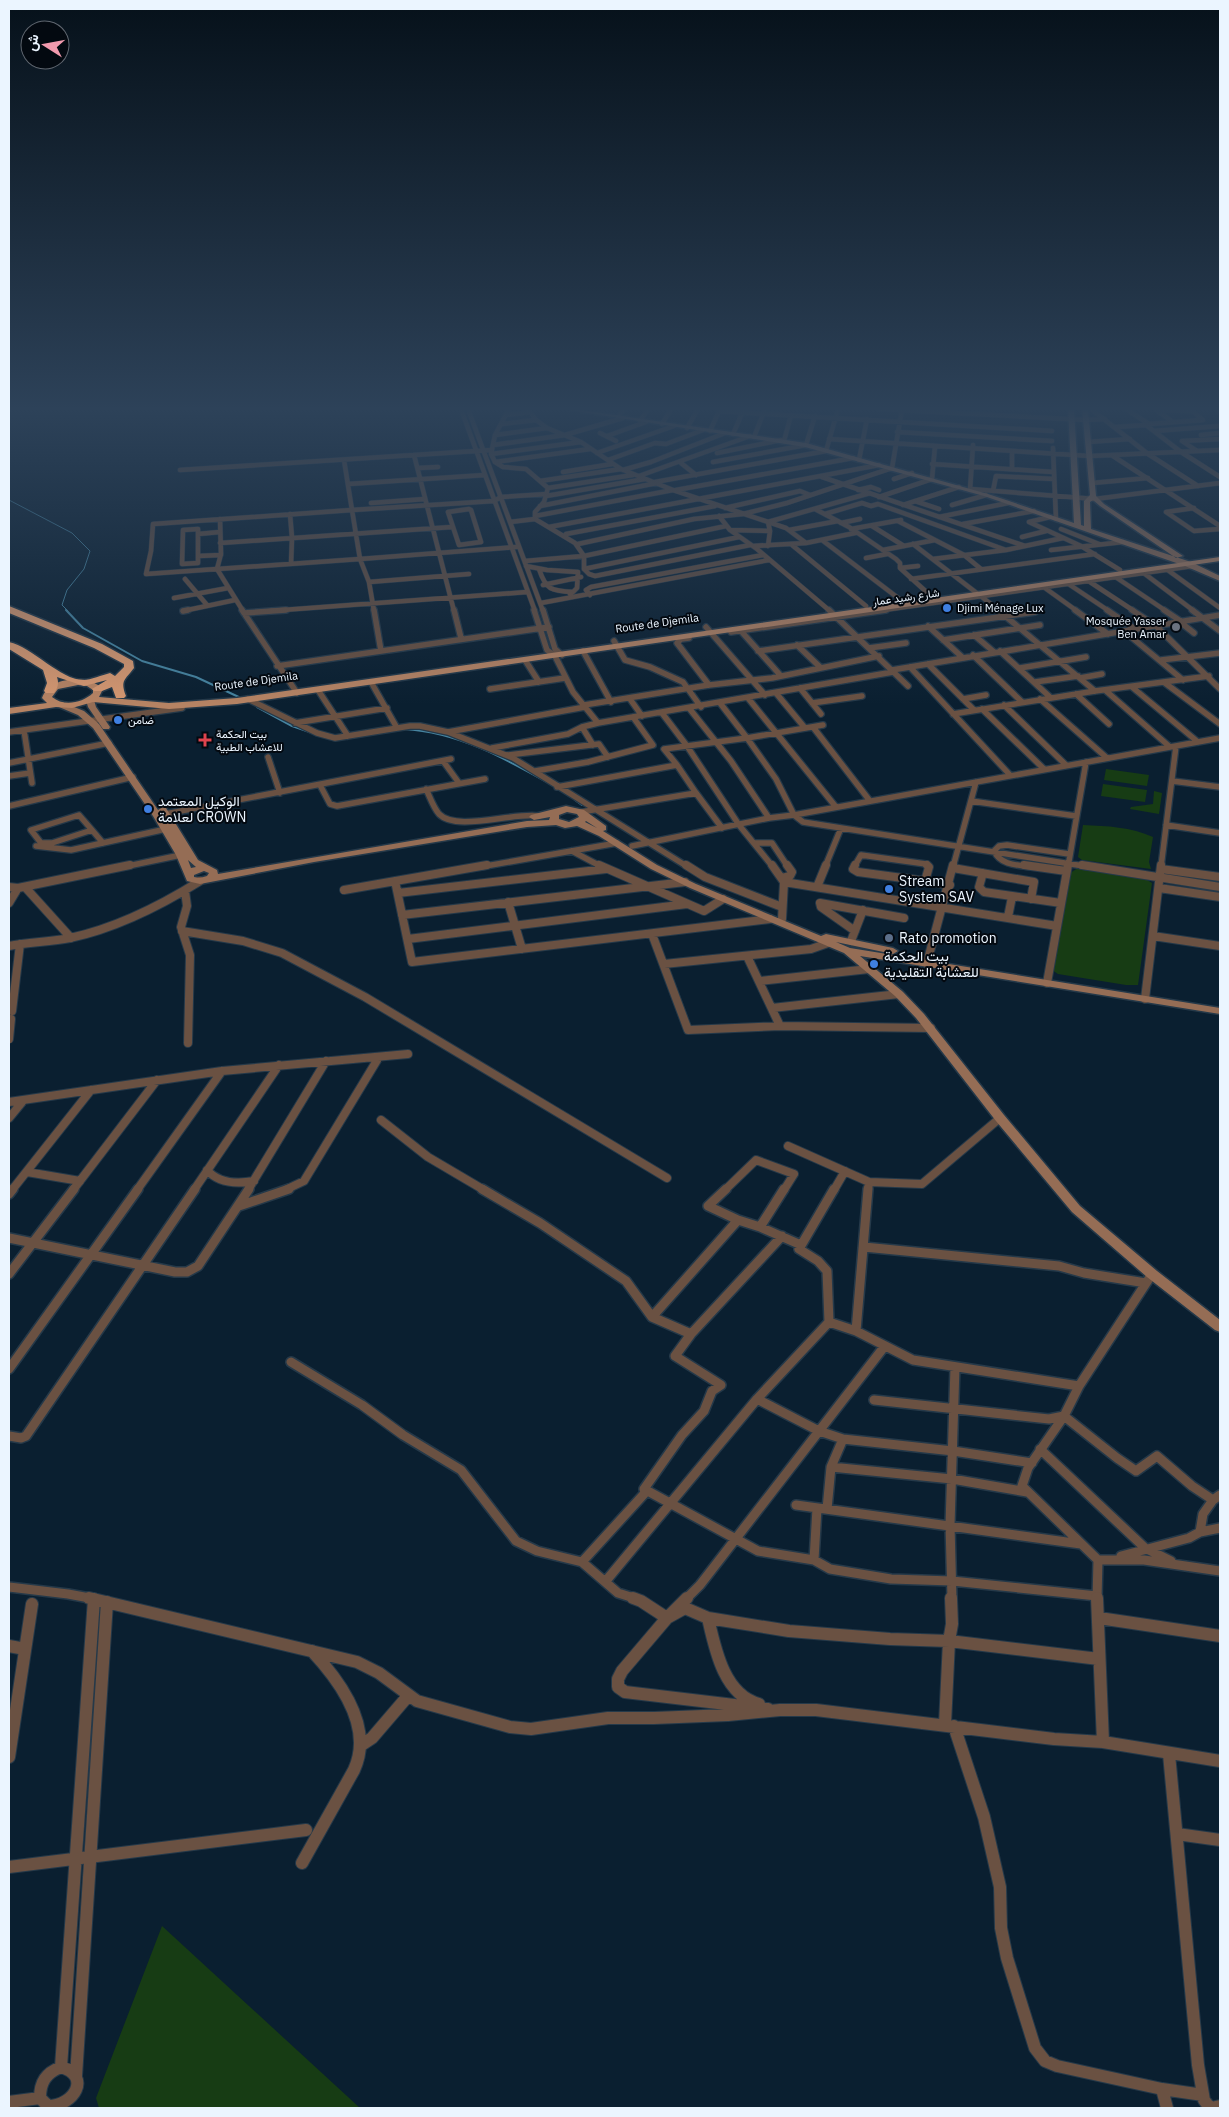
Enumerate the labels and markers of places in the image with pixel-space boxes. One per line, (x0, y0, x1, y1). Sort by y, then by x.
place label: Djimi Ménage Lux (957, 601, 1044, 615)
marker: Djimi Ménage Lux (941, 602, 953, 614)
place label: Mosquée Yasser Ben Amar (1086, 614, 1166, 641)
marker: Mosquée Yasser Ben Amar (1170, 621, 1182, 633)
place label: ضامن (128, 713, 154, 727)
marker: ضامن (112, 714, 124, 726)
place label: بيت الحكمة للاعشاب الطبية (216, 727, 283, 754)
marker: بيت الحكمة للاعشاب الطبية (198, 733, 212, 747)
place label: الوكيل المعتمد لعلامة CROWN (158, 792, 246, 826)
marker: الوكيل المعتمد لعلامة CROWN (142, 803, 154, 815)
place label: Stream System SAV (899, 872, 974, 906)
marker: Stream System SAV (883, 883, 895, 895)
place label: Rato promotion (899, 929, 997, 947)
marker: Rato promotion (883, 932, 895, 944)
place label: بيت الحكمة للعشابة التقليدية (884, 947, 979, 981)
marker: بيت الحكمة للعشابة التقليدية (868, 958, 880, 970)

